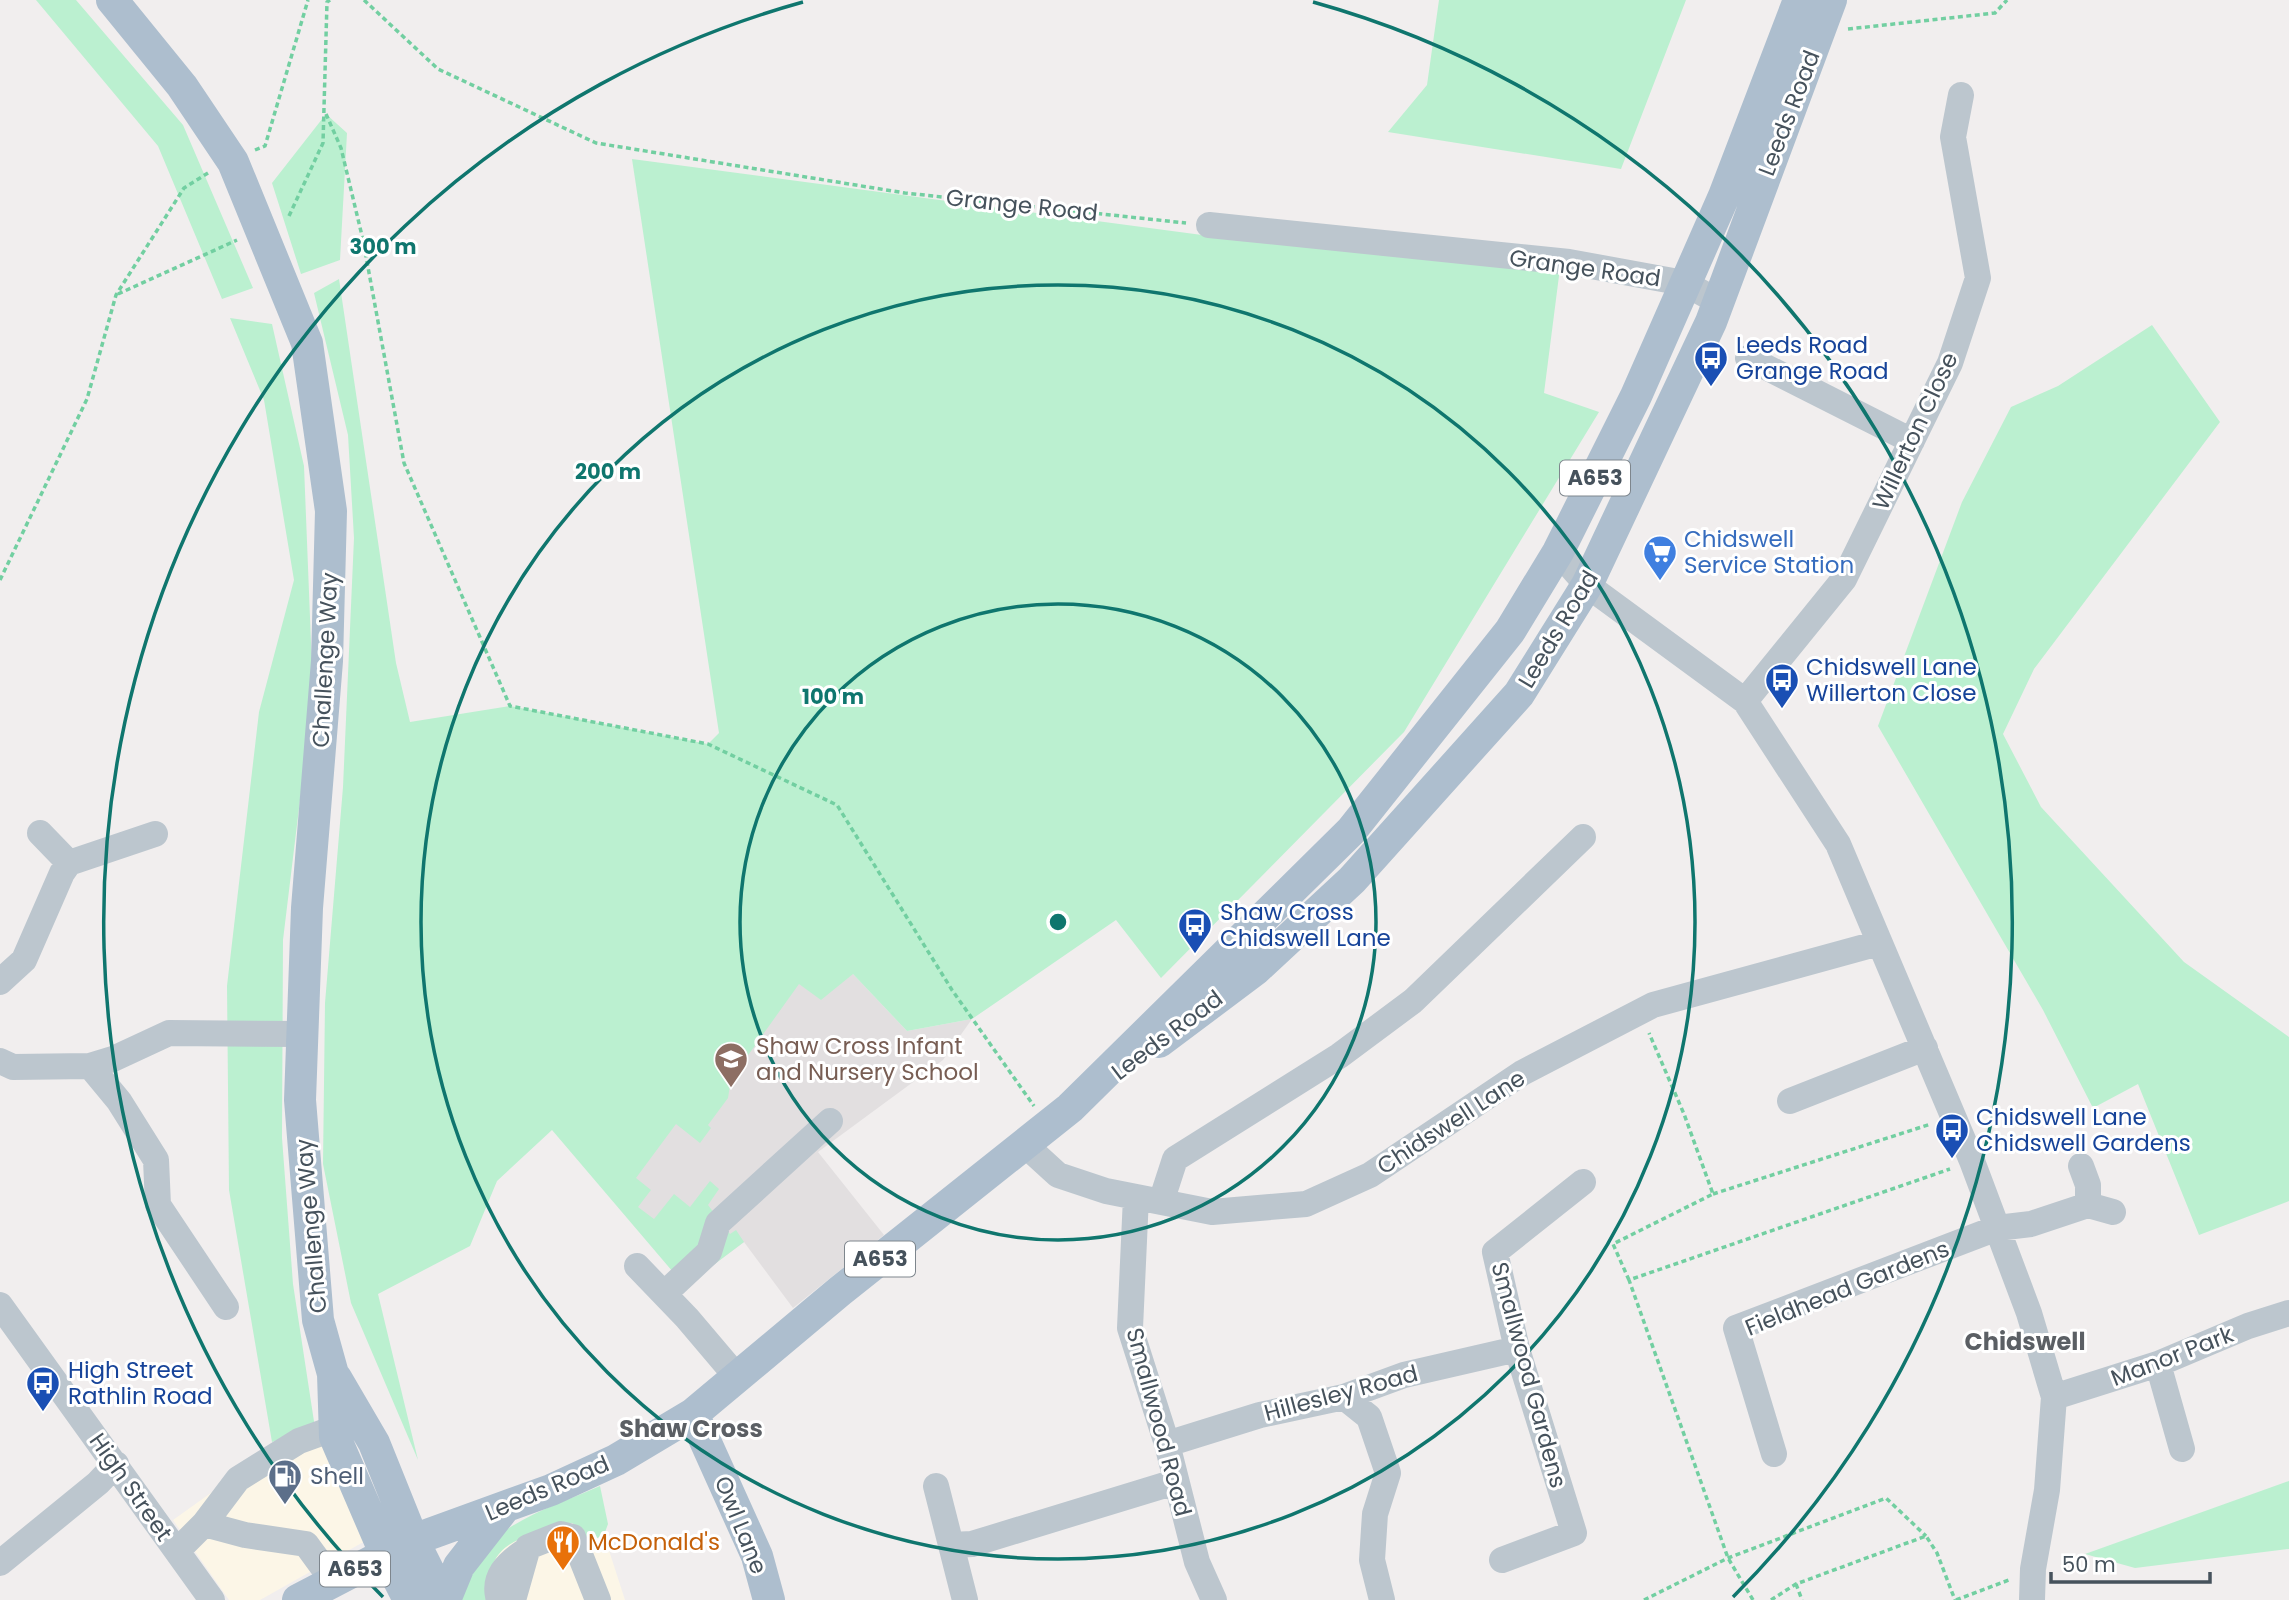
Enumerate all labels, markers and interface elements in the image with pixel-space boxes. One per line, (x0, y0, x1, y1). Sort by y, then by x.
street label: Leeds Road (1750, 46, 1828, 180)
street label: Grange Road (944, 181, 1100, 229)
text: 300 m (350, 232, 416, 261)
street label: Grange Road (1507, 242, 1663, 294)
place label: Leeds Road Grange Road (1736, 329, 1889, 387)
bus stop icon: Leeds Road Grange Road (1692, 339, 1730, 388)
street label: Willerton Close (1864, 347, 1966, 515)
text: 200 m (575, 457, 641, 486)
road number: A653 (1560, 461, 1630, 496)
place label: Chidswell Service Station (1684, 523, 1854, 581)
supermarket icon: Chidswell Service Station (1641, 533, 1679, 582)
street label: Leeds Road (1510, 564, 1606, 694)
street label: Challenge Way (304, 572, 346, 748)
place label: Chidswell Lane Willerton Close (1806, 651, 1977, 709)
bus stop icon: Chidswell Lane Willerton Close (1763, 661, 1801, 710)
text: 100 m (802, 682, 864, 711)
place label: Shaw Cross Chidswell Lane (1220, 896, 1391, 954)
bus stop icon: Shaw Cross Chidswell Lane (1176, 906, 1214, 955)
centre of rings (1046, 910, 1070, 934)
street label: Leeds Road (1105, 983, 1229, 1087)
place label: Shaw Cross Infant and Nursery School (756, 1030, 979, 1088)
school or university icon: Shaw Cross Infant and Nursery School (712, 1040, 750, 1089)
street label: Chidswell Lane (1371, 1062, 1531, 1182)
place label: Chidswell Lane Chidswell Gardens (1976, 1101, 2191, 1159)
bus stop icon: Chidswell Lane Chidswell Gardens (1933, 1111, 1971, 1160)
street label: Challenge Way (287, 1137, 335, 1315)
street label: Fieldhead Gardens (1740, 1232, 1954, 1344)
road number: A653 (845, 1242, 915, 1276)
street label: Smallwood Gardens (1483, 1259, 1575, 1491)
street label: Manor Park (2106, 1318, 2238, 1394)
street label: Smallwood Road (1118, 1324, 1200, 1520)
district label: Chidswell (1965, 1325, 2085, 1358)
place label: High Street Rathlin Road (68, 1354, 213, 1412)
street label: Hillesley Road (1261, 1357, 1421, 1429)
bus stop icon: High Street Rathlin Road (24, 1364, 62, 1413)
district label: Shaw Cross (619, 1412, 763, 1445)
street label: High Street (82, 1426, 180, 1548)
street label: Leeds Road (480, 1447, 614, 1529)
fuel station icon: Shell (266, 1457, 304, 1506)
place label: Shell (310, 1460, 364, 1492)
street label: Owl Lane (707, 1471, 775, 1579)
restaurant icon: McDonald's (544, 1523, 582, 1572)
place label: McDonald's (588, 1526, 720, 1558)
scale bar (2051, 1540, 2210, 1584)
text: 50 m (2062, 1550, 2116, 1579)
road number: A653 (320, 1552, 390, 1586)

